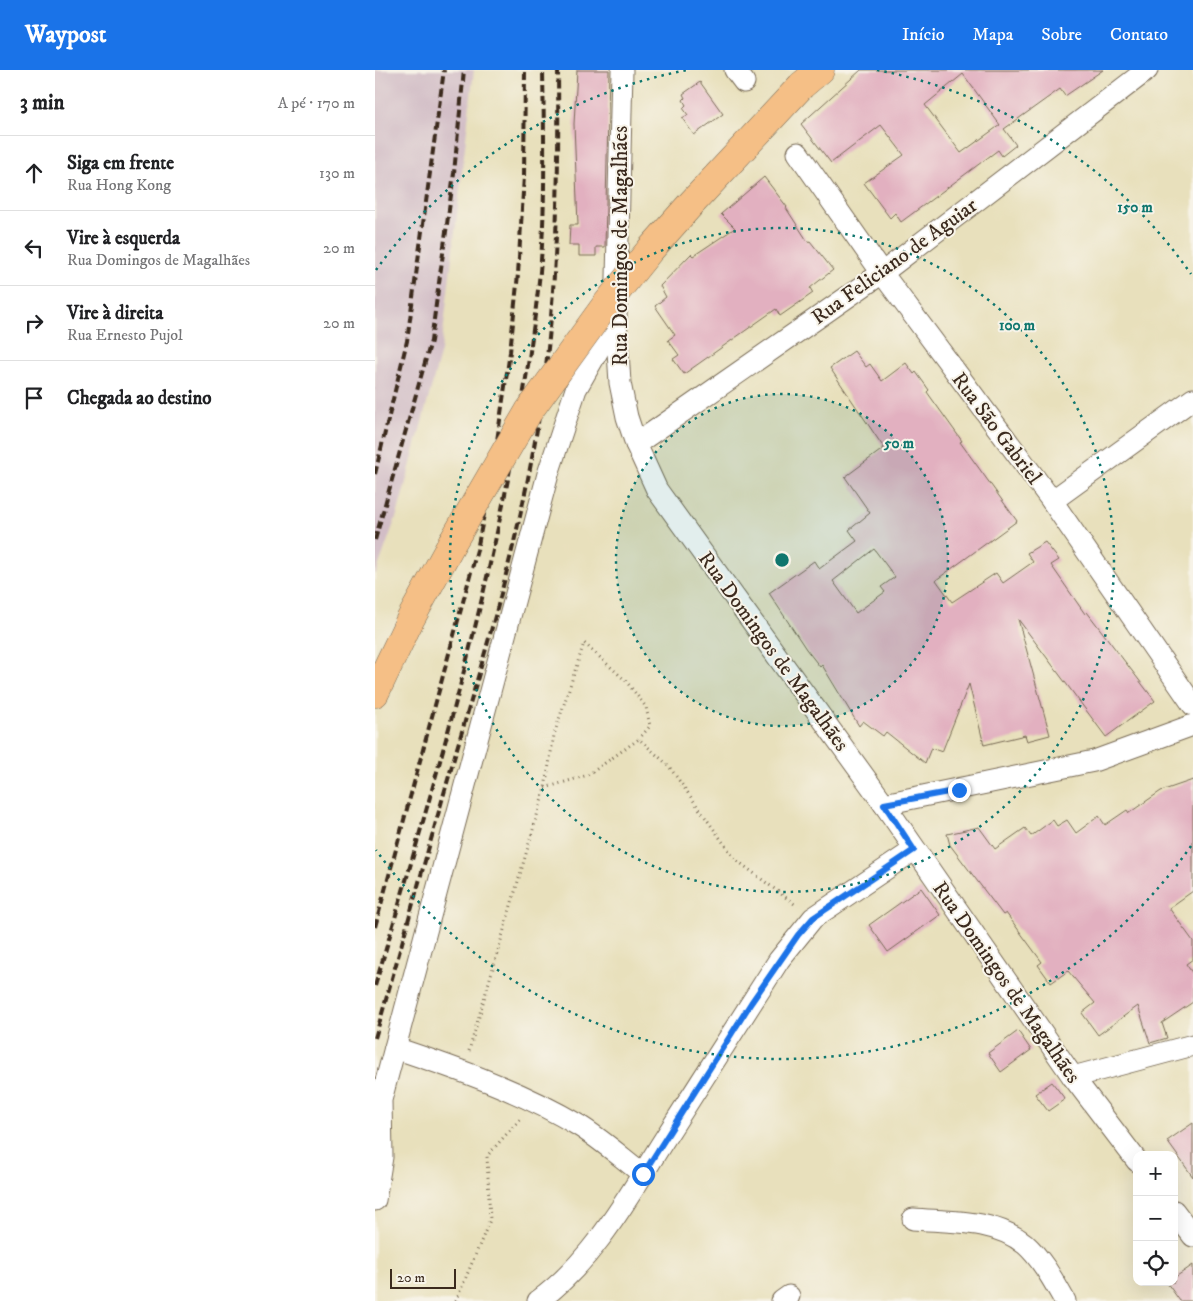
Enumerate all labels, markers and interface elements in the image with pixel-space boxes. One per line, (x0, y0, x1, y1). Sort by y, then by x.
text: Waypost (25, 20, 106, 50)
text: Início (902, 24, 945, 46)
text: Mapa (973, 24, 1013, 46)
text: Sobre (1041, 24, 1082, 46)
text: Contato (1110, 24, 1168, 46)
text: 3 min (20, 90, 65, 116)
text: A pé · 170 m (278, 93, 355, 113)
street label: Rua Domingos de Magalhães (608, 126, 634, 366)
text: Siga em frente (67, 152, 174, 175)
icon: ahead (20, 159, 48, 187)
text: 130 m (319, 163, 355, 183)
text: Rua Hong Kong (67, 175, 171, 195)
street label: Rua Feliciano de Aguiar (807, 193, 983, 331)
text: 150 m (1117, 198, 1153, 217)
text: Vire à esquerda (67, 227, 180, 250)
icon: left (20, 234, 48, 262)
text: 20 m (323, 238, 355, 258)
text: Rua Domingos de Magalhães (67, 250, 250, 270)
text: Vire à direita (67, 302, 163, 325)
icon: right (20, 309, 48, 337)
text: 20 m (323, 313, 355, 333)
text: 100 m (999, 316, 1036, 335)
text: Rua Ernesto Pujol (67, 325, 183, 345)
street label: Rua São Gabriel (946, 367, 1047, 490)
icon: arrive (20, 384, 48, 412)
text: Chegada ao destino (67, 387, 212, 410)
text: 50 m (883, 434, 915, 453)
street label: Rua Domingos de Magalhães (692, 547, 854, 756)
centre of rings (773, 551, 791, 569)
route end (948, 779, 971, 802)
street label: Rua Domingos de Magalhães (927, 877, 1086, 1088)
map controls (1133, 1151, 1178, 1286)
button: + (1133, 1151, 1178, 1196)
route start (632, 1163, 655, 1186)
button: − (1133, 1196, 1178, 1241)
button: locate (1133, 1241, 1178, 1286)
scale bar (390, 1266, 456, 1289)
text: 20 m (397, 1269, 425, 1287)

